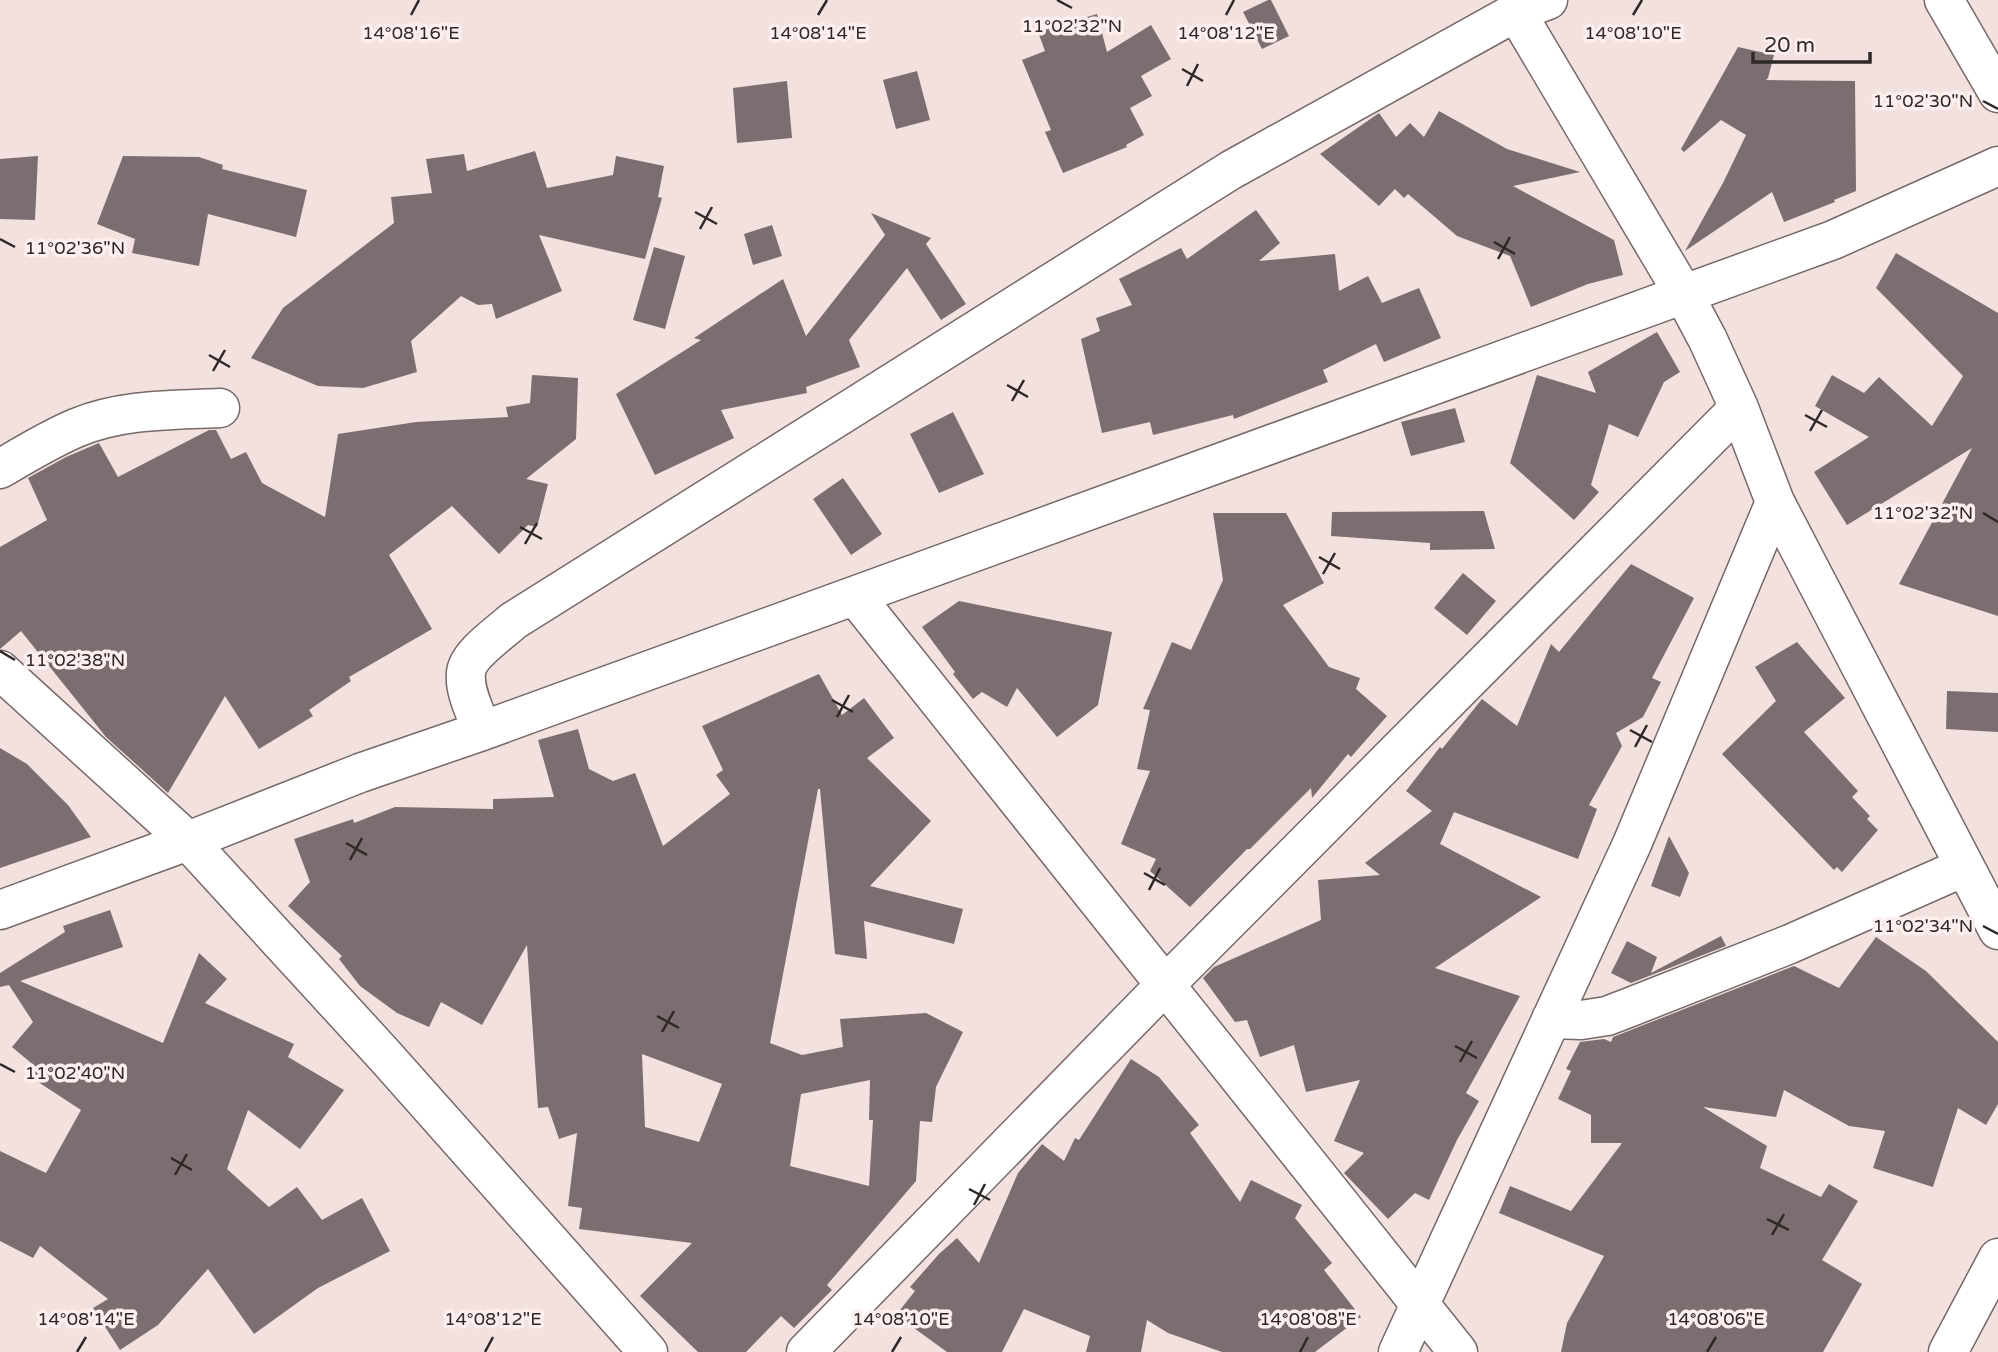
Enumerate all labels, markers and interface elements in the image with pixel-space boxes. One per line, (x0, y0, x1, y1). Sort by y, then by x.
text: 11°02'32"N (1022, 15, 1122, 37)
scale bar (1753, 21, 1870, 65)
text: 14°08'16"E (362, 22, 460, 44)
text: 14°08'14"E (769, 22, 867, 44)
text: 14°08'12"E (1177, 22, 1275, 44)
text: 14°08'10"E (1584, 22, 1682, 44)
text: 20 m (1764, 33, 1815, 58)
text: 11°02'30"N (1873, 90, 1973, 112)
text: 11°02'36"N (25, 237, 125, 259)
text: 11°02'32"N (1873, 502, 1973, 524)
text: 11°02'38"N (25, 649, 125, 671)
text: 11°02'34"N (1873, 915, 1973, 937)
text: 11°02'40"N (25, 1062, 125, 1084)
text: 14°08'14"E (37, 1308, 135, 1330)
text: 14°08'12"E (444, 1308, 542, 1330)
text: 14°08'10"E (852, 1308, 950, 1330)
text: 14°08'08"E (1259, 1308, 1357, 1330)
text: 14°08'06"E (1667, 1308, 1765, 1330)

